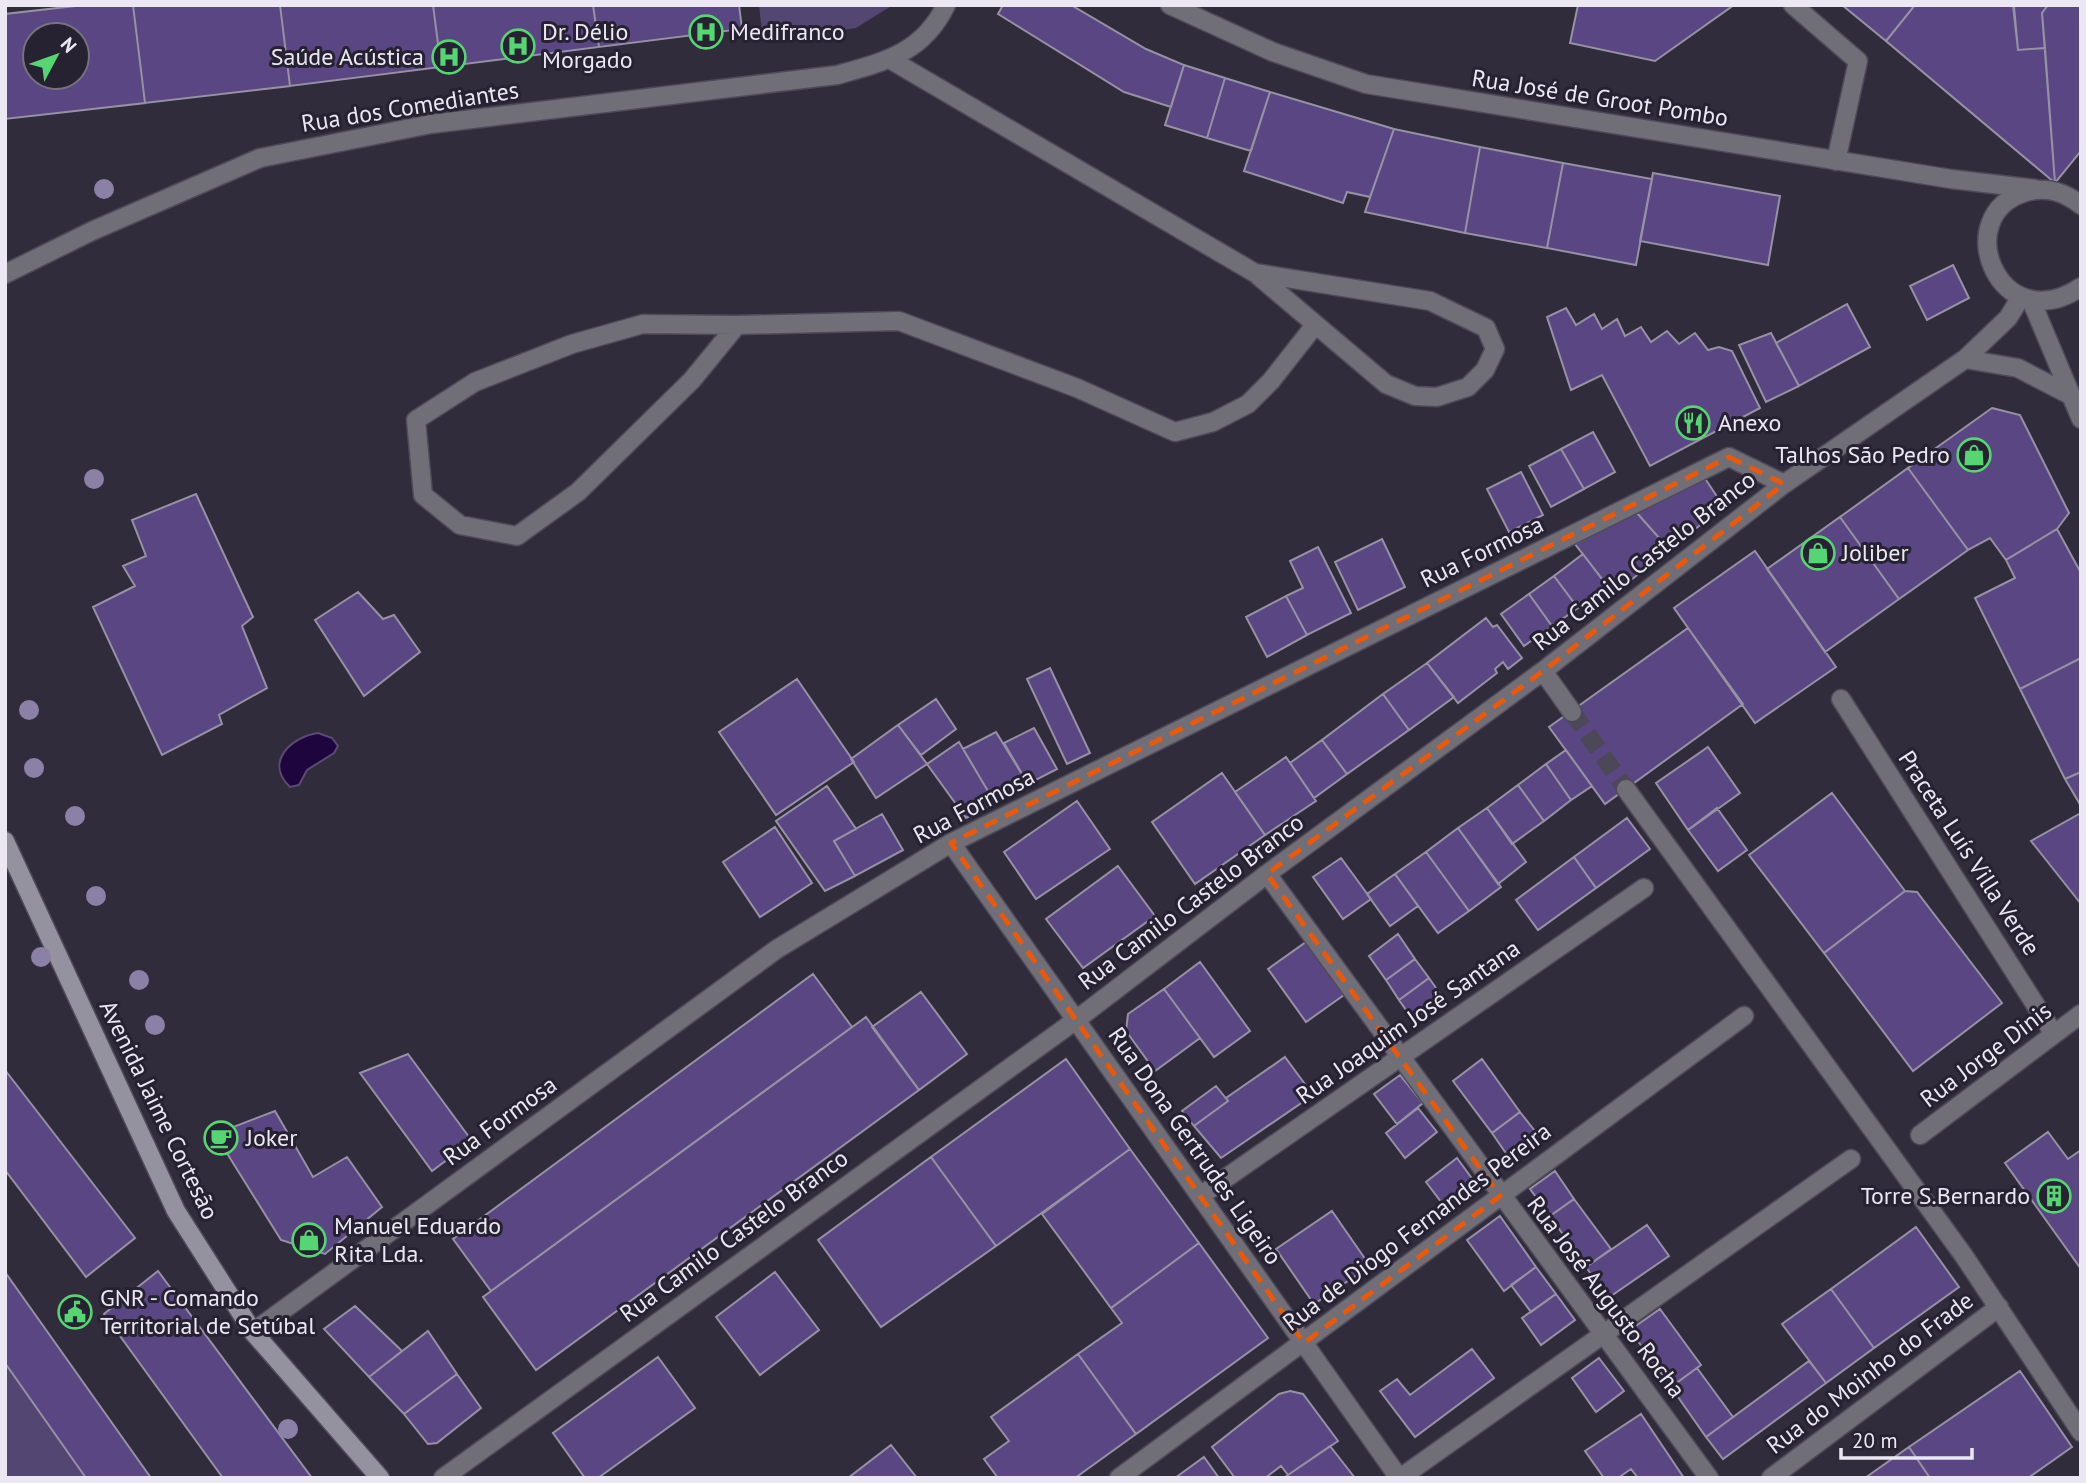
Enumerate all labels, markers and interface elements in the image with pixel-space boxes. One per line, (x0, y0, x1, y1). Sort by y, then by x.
hospital icon: Medifranco (687, 13, 725, 51)
place label: Dr. Délio Morgado (542, 16, 633, 75)
place label: Medifranco (730, 16, 845, 47)
north arrow (21, 21, 91, 91)
hospital icon: Dr. Délio Morgado (499, 27, 537, 65)
text: N (56, 32, 82, 57)
hospital icon: Saúde Acústica (430, 38, 468, 76)
place label: Saúde Acústica (271, 41, 424, 72)
street label: Rua José de Groot Pombo (1470, 62, 1731, 133)
street label: Rua dos Comediantes (299, 74, 521, 139)
restaurant icon: Anexo (1674, 404, 1712, 442)
place label: Anexo (1718, 407, 1781, 438)
shop icon: Talhos São Pedro (1955, 436, 1993, 474)
place label: Talhos São Pedro (1775, 439, 1950, 470)
street label: Rua Camilo Castelo Branco (1526, 464, 1761, 657)
street label: Rua Formosa (1415, 508, 1548, 595)
shop icon: Joliber (1799, 534, 1837, 572)
place label: Joliber (1841, 537, 1909, 568)
street label: Praceta Luís Villa Verde (1892, 744, 2047, 961)
street label: Rua Formosa (908, 761, 1040, 850)
street label: Rua Camilo Castelo Branco (1072, 807, 1310, 997)
street label: Rua Joaquim José Santana (1290, 932, 1526, 1111)
street label: Avenida Jaime Cortesão (93, 995, 226, 1225)
street label: Rua Jorge Dinis (1914, 995, 2058, 1114)
street label: Rua Dona Gertrudes Ligeiro (1101, 1021, 1289, 1271)
street label: Rua Formosa (437, 1069, 563, 1172)
street label: Rua de Diogo Fernandes Pereira (1276, 1115, 1557, 1338)
cafe icon: Joker (202, 1119, 240, 1157)
place label: Joker (245, 1122, 297, 1153)
street label: Rua Camilo Castelo Branco (613, 1142, 854, 1329)
building icon: Torre S.Bernardo (2035, 1177, 2073, 1215)
place label: Torre S.Bernardo (1861, 1180, 2030, 1211)
street label: Rua José Augusto Rocha (1520, 1190, 1692, 1404)
place label: Manuel Eduardo Rita Lda. (334, 1210, 501, 1269)
shop icon: Manuel Eduardo Rita Lda. (290, 1221, 328, 1259)
place label: GNR - Comando Territorial de Setúbal (100, 1282, 315, 1341)
street label: Rua do Moinho do Frade (1760, 1285, 1979, 1461)
public building icon: GNR - Comando Territorial de Setúbal (56, 1293, 94, 1331)
scale bar (1841, 1416, 1972, 1460)
text: 20 m (1852, 1427, 1898, 1454)

